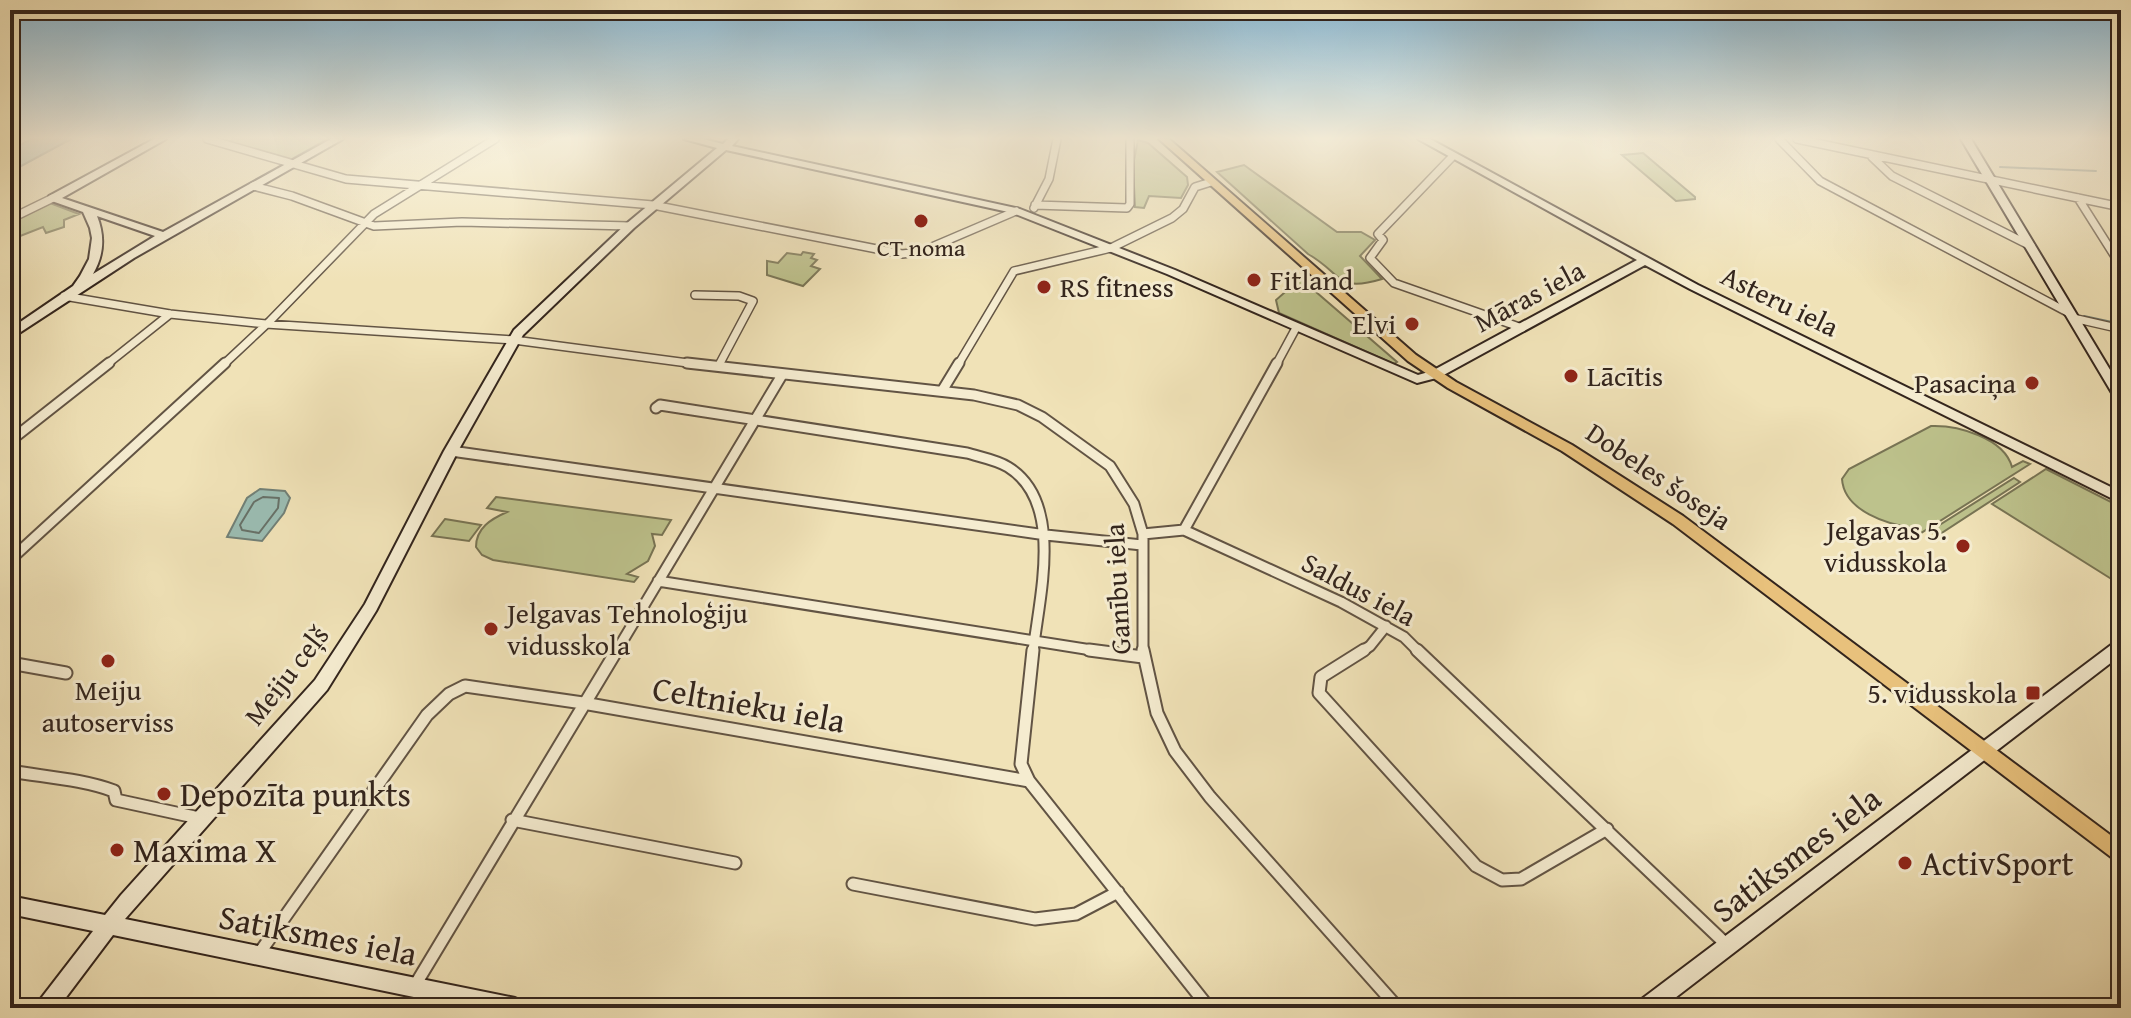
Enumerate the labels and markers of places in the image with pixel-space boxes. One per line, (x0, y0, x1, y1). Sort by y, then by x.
marker: CT noma (912, 212, 930, 230)
place label: CT noma (877, 230, 966, 265)
place label: Fitland (1270, 259, 1353, 300)
place label: RS fitness (1060, 266, 1174, 307)
marker: Fitland (1245, 271, 1263, 289)
marker: RS fitness (1035, 278, 1053, 296)
place label: Elvi (1352, 303, 1396, 344)
marker: Elvi (1403, 315, 1421, 333)
place label: Lācītis (1587, 355, 1663, 396)
place label: Pasaciņa (1914, 362, 2017, 403)
marker: Lācītis (1562, 367, 1580, 385)
marker: Pasaciņa (2023, 374, 2041, 392)
place label: Jelgavas 5. vidusskola (1823, 509, 1948, 582)
marker: Jelgavas 5. vidusskola (1954, 537, 1972, 555)
place label: Jelgavas Tehnoloģiju vidusskola (504, 592, 748, 665)
marker: Jelgavas Tehnoloģiju vidusskola (482, 620, 500, 638)
marker: Meiju autoserviss (99, 652, 117, 670)
place label: Meiju autoserviss (42, 669, 174, 742)
place label: 5. vidusskola (1867, 672, 2018, 713)
marker: 5. vidusskola (2024, 684, 2042, 702)
place label: Depozīta punkts (180, 769, 411, 818)
marker: Depozīta punkts (155, 785, 173, 803)
place label: Maxima X (133, 825, 276, 874)
place label: ActivSport (1921, 838, 2074, 887)
marker: Maxima X (108, 841, 126, 859)
marker: ActivSport (1896, 854, 1914, 872)

